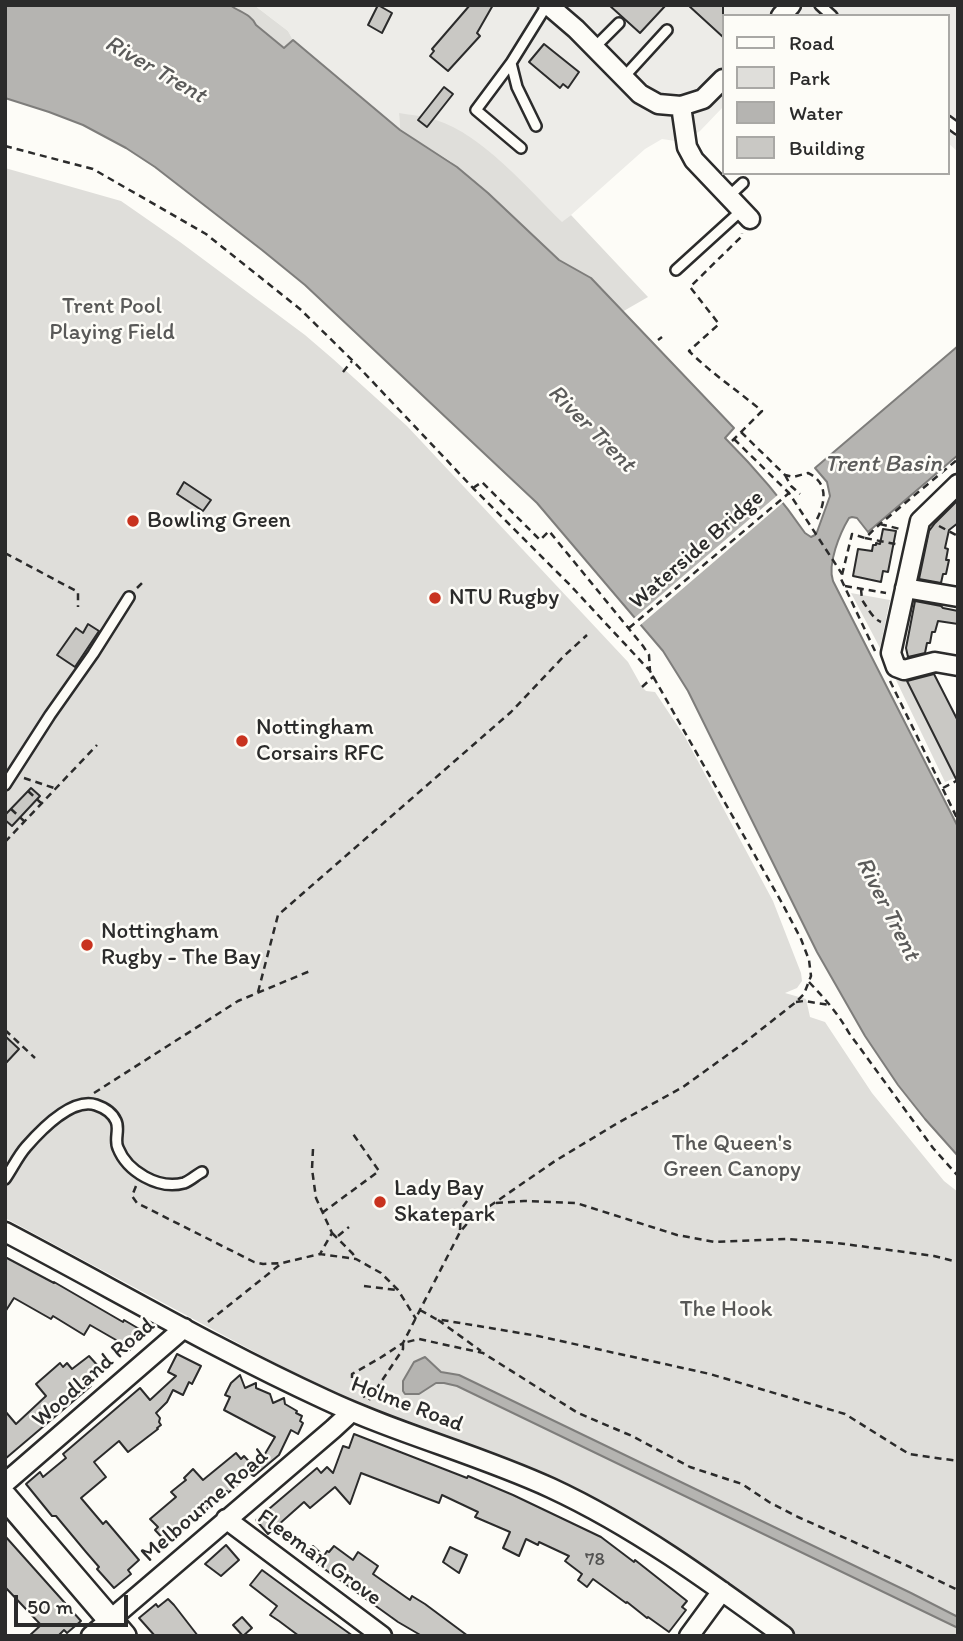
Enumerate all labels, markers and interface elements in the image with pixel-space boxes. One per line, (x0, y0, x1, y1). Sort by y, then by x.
legend (722, 14, 949, 175)
water label: River Trent (99, 29, 211, 111)
text: Road (789, 30, 834, 55)
text: Park (789, 65, 830, 90)
text: Water (789, 100, 843, 125)
text: Building (789, 135, 865, 160)
park label: Trent Pool Playing Field (49, 293, 175, 347)
water label: River Trent (541, 379, 641, 479)
water label: Trent Basin (824, 451, 942, 479)
street label: Waterside Bridge (624, 484, 770, 616)
place label: Bowling Green (147, 507, 291, 535)
marker: Bowling Green (125, 513, 141, 529)
place label: NTU Rugby (449, 584, 559, 612)
marker: NTU Rugby (427, 590, 443, 606)
place label: Nottingham Corsairs RFC (256, 714, 384, 768)
marker: Nottingham Corsairs RFC (234, 733, 250, 749)
water label: River Trent (849, 853, 925, 965)
place label: Nottingham Rugby - The Bay (101, 918, 261, 972)
marker: Nottingham Rugby - The Bay (79, 937, 95, 953)
park label: The Queen's Green Canopy (663, 1130, 801, 1184)
place label: Lady Bay Skatepark (394, 1175, 495, 1229)
marker: Lady Bay Skatepark (372, 1194, 388, 1210)
park label: The Hook (680, 1296, 772, 1324)
street label: Woodland Road (27, 1312, 161, 1434)
street label: Holme Road (347, 1371, 467, 1439)
street label: Melbourne Road (136, 1443, 274, 1569)
street label: Fleeman Grove (251, 1504, 387, 1612)
house number: 78 (585, 1549, 605, 1571)
scale bar (18, 1582, 131, 1626)
text: 50 m (27, 1594, 73, 1619)

